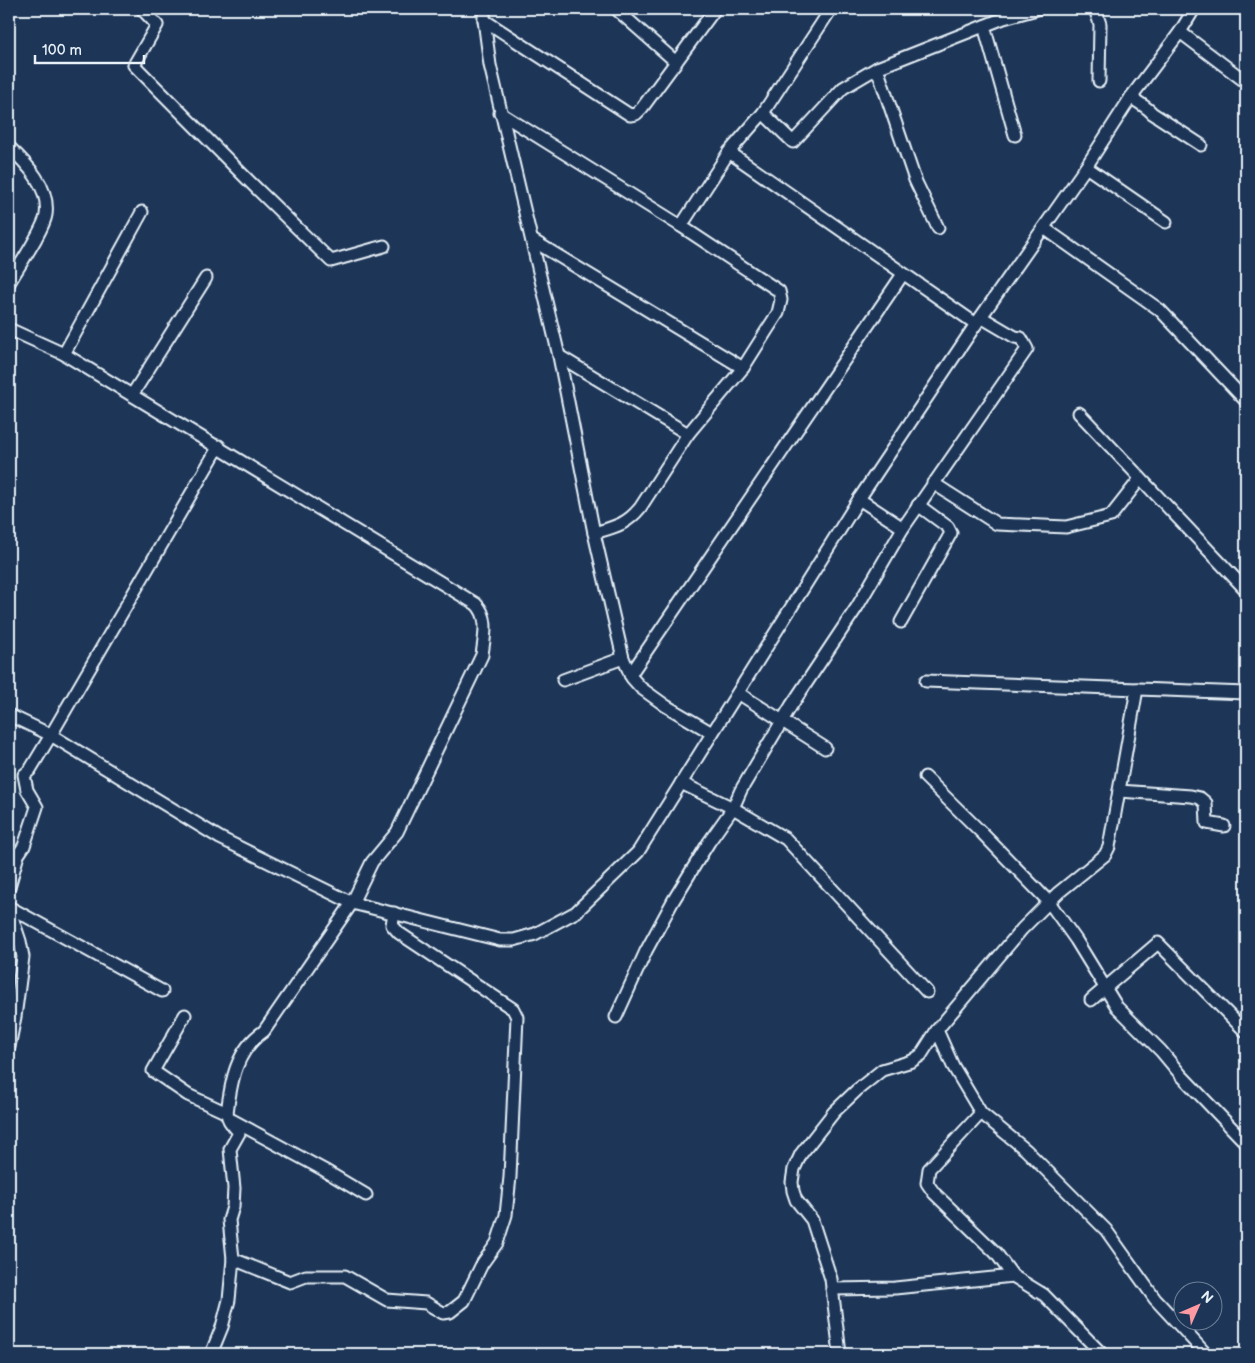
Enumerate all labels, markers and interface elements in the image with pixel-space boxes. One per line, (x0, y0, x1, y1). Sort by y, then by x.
scale bar (35, 32, 144, 64)
text: 100 m (42, 41, 82, 60)
north arrow (1172, 1280, 1222, 1330)
text: N (1197, 1287, 1217, 1307)

